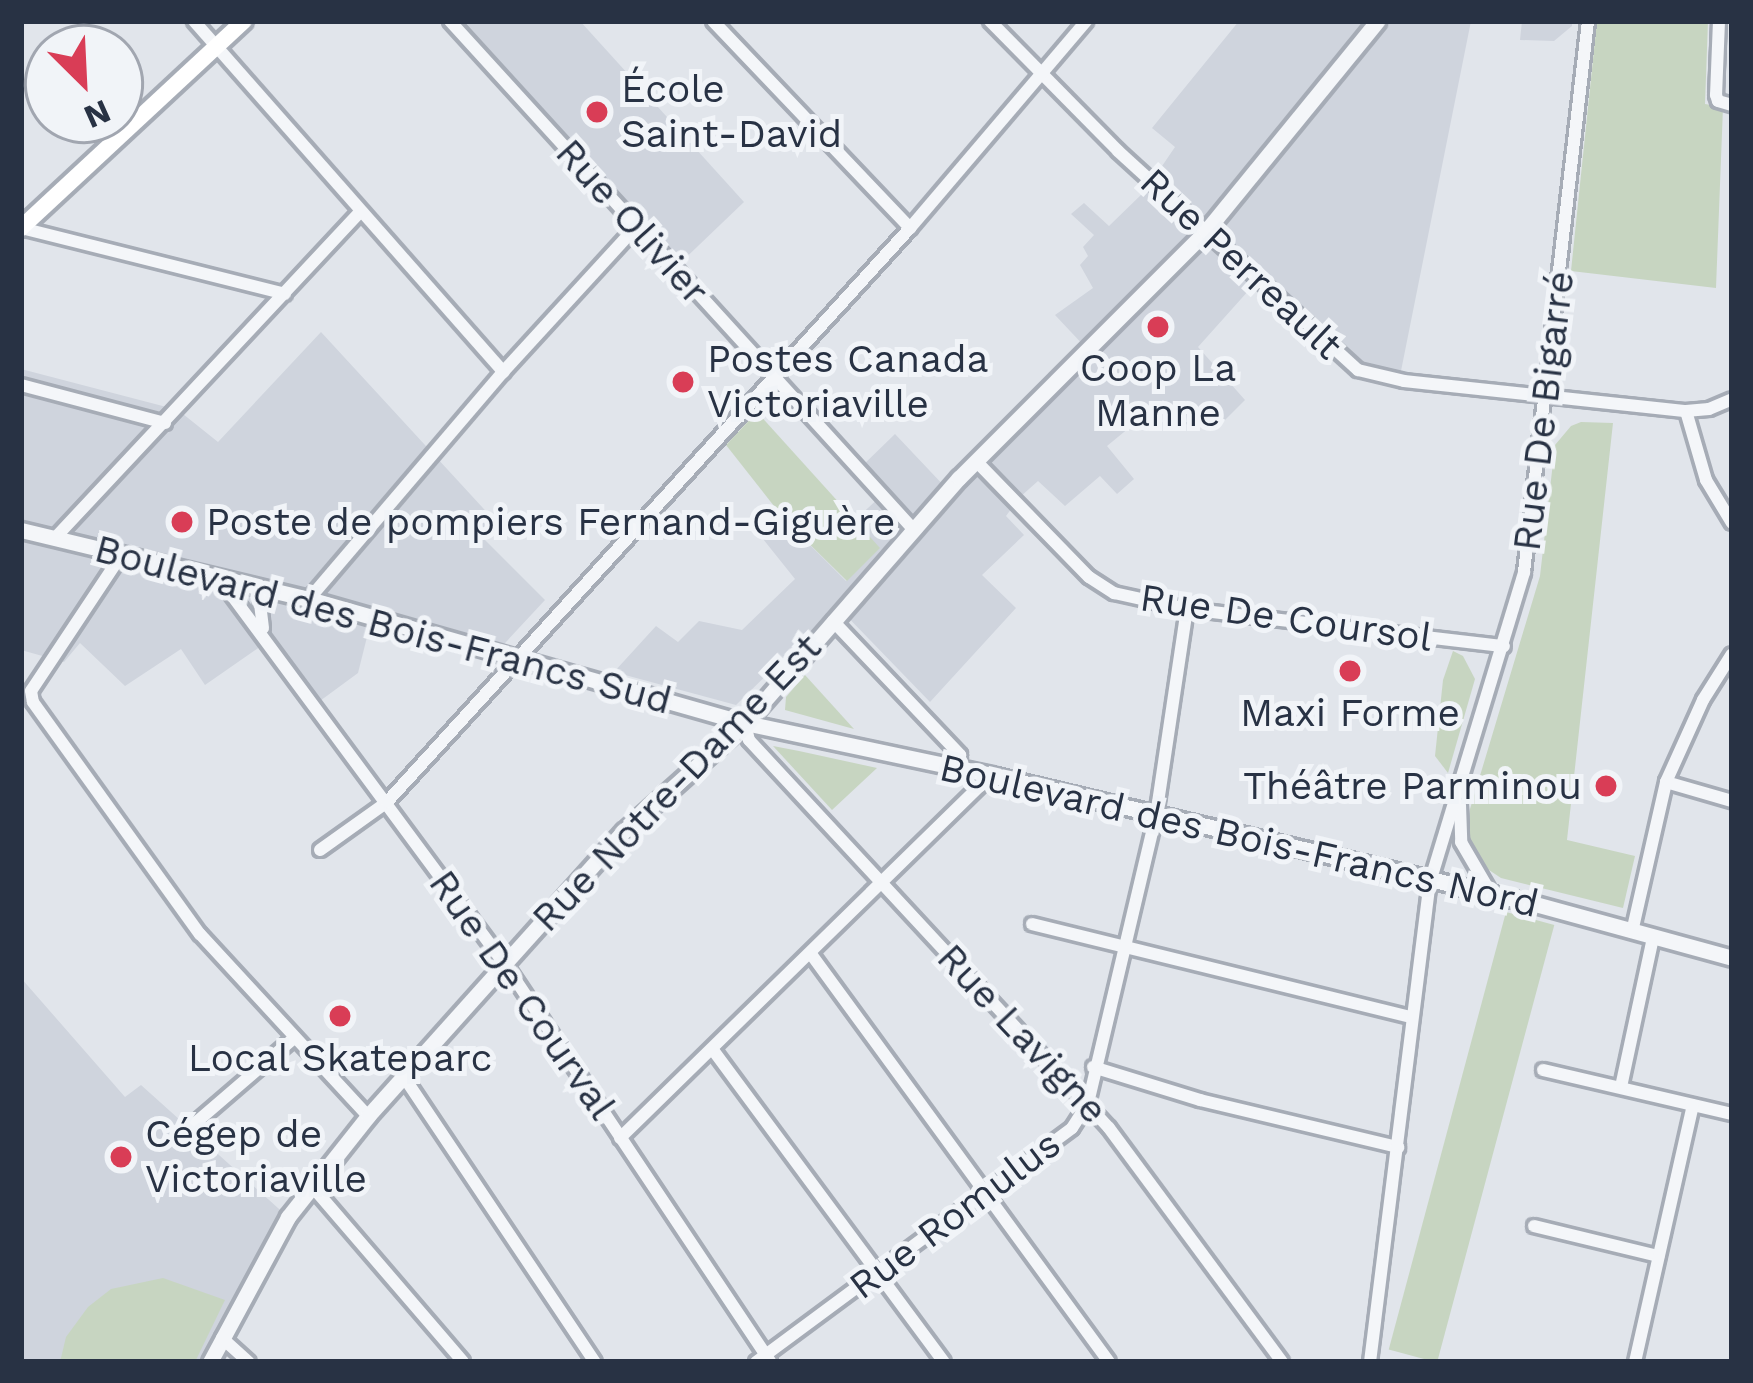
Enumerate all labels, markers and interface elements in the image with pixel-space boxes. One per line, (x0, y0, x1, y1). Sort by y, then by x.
north arrow (24, 24, 144, 144)
place label: École Saint-David (621, 67, 842, 158)
text: N (79, 92, 117, 137)
marker: École Saint-David (584, 99, 610, 125)
street label: Rue Olivier (546, 130, 718, 314)
street label: Rue Perreault (1130, 159, 1352, 369)
street label: Rue De Bigarré (1504, 268, 1584, 554)
marker: Coop La Manne (1145, 314, 1171, 340)
place label: Postes Canada Victoriaville (707, 337, 989, 428)
place label: Coop La Manne (1080, 346, 1236, 437)
marker: Postes Canada Victoriaville (670, 369, 696, 395)
place label: Poste de pompiers Fernand-Giguère (206, 499, 896, 545)
marker: Poste de pompiers Fernand-Giguère (169, 509, 195, 535)
street label: Boulevard des Bois-Francs Sud (90, 525, 676, 725)
street label: Rue De Coursol (1137, 574, 1435, 662)
street label: Rue Notre-Dame Est (523, 624, 831, 942)
marker: Maxi Forme (1337, 658, 1363, 684)
place label: Maxi Forme (1240, 690, 1460, 736)
street label: Boulevard des Bois-Francs Nord (935, 744, 1543, 928)
place label: Théâtre Parminou (1243, 763, 1582, 809)
marker: Théâtre Parminou (1593, 773, 1619, 799)
street label: Rue De Courval (419, 861, 625, 1129)
street label: Rue Lavigne (927, 935, 1117, 1133)
marker: Local Skateparc (327, 1003, 353, 1029)
place label: Local Skateparc (187, 1035, 493, 1081)
place label: Cégep de Victoriaville (145, 1112, 367, 1203)
street label: Rue Romulus (840, 1121, 1070, 1309)
marker: Cégep de Victoriaville (108, 1144, 134, 1170)

